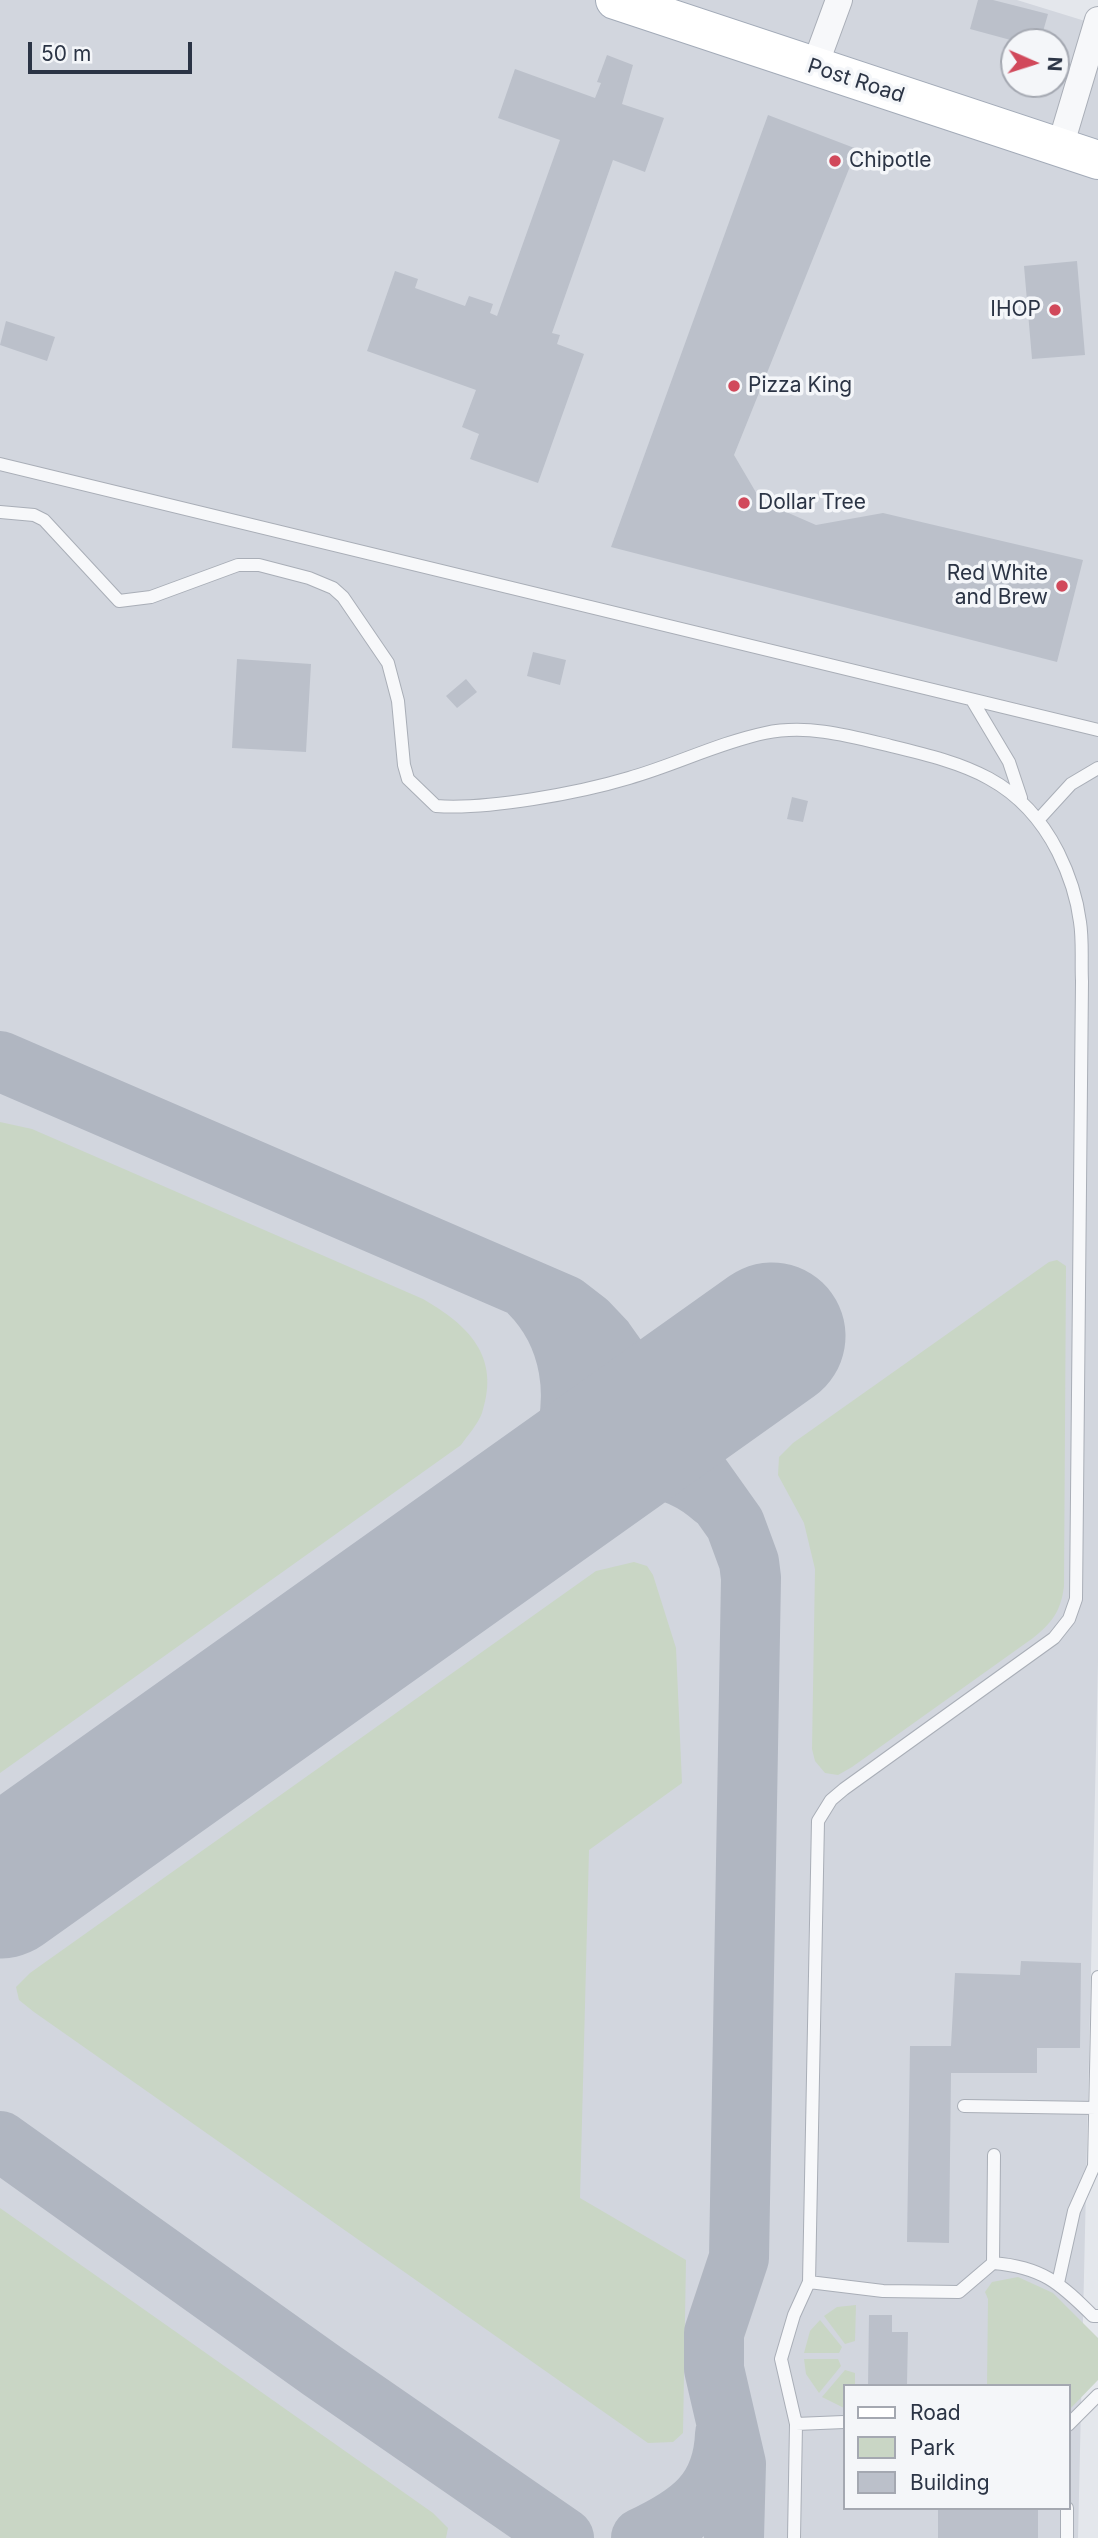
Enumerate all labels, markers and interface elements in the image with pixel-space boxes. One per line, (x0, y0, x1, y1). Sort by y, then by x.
scale bar (32, 28, 196, 72)
north arrow (1000, 28, 1070, 98)
text: 50 m (41, 41, 91, 66)
street label: Post Road (804, 54, 908, 108)
text: N (1043, 56, 1066, 72)
place label: Chipotle (849, 148, 931, 174)
marker: Chipotle (827, 153, 843, 169)
place label: IHOP (990, 297, 1041, 323)
marker: IHOP (1047, 302, 1063, 318)
place label: Pizza King (748, 373, 852, 399)
marker: Pizza King (726, 378, 742, 394)
place label: Dollar Tree (758, 490, 866, 516)
marker: Dollar Tree (736, 495, 752, 511)
place label: Red White and Brew (947, 561, 1048, 611)
marker: Red White and Brew (1054, 578, 1070, 594)
legend (842, 2384, 1070, 2510)
text: Road (910, 2400, 961, 2425)
text: Park (910, 2435, 955, 2460)
text: Building (910, 2470, 990, 2495)

